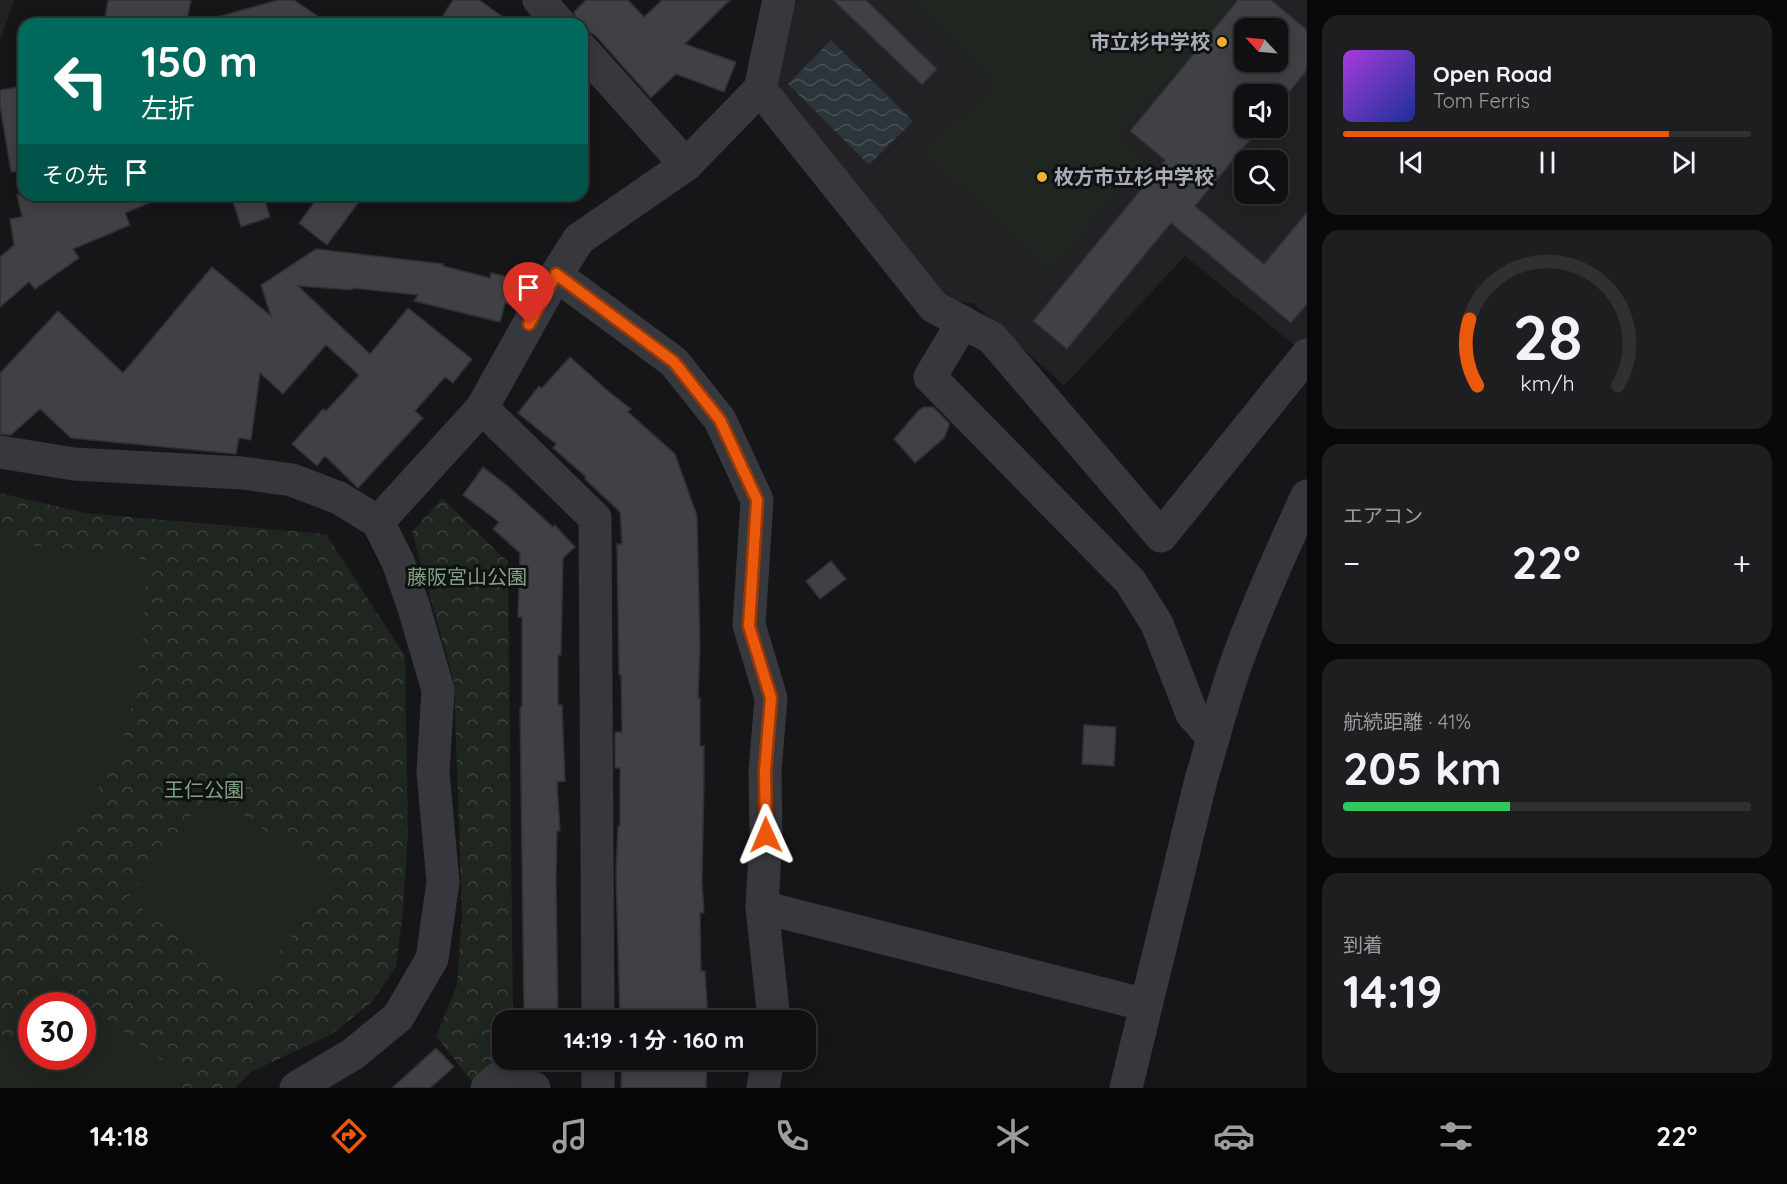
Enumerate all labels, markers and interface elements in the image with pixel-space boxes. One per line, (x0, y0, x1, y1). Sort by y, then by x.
north arrow (1234, 18, 1288, 72)
map controls (1234, 18, 1288, 204)
place label: 市立杉中学校 (1090, 29, 1210, 54)
text: 150 m (141, 35, 258, 88)
marker: 市立杉中学校 (1215, 35, 1229, 49)
icon: left (42, 42, 120, 120)
text: Open Road (1433, 60, 1552, 88)
button: sound (1234, 84, 1288, 138)
text: Tom Ferris (1433, 88, 1530, 113)
text: 左折 (141, 91, 195, 125)
icon: previous (1395, 146, 1428, 179)
icon: pause (1531, 146, 1564, 179)
icon: next (1667, 146, 1700, 179)
button: search (1234, 150, 1288, 204)
icon: arrive (120, 156, 153, 189)
text: その先 (42, 161, 108, 189)
place label: 枚方市立杉中学校 (1054, 164, 1214, 189)
marker: 枚方市立杉中学校 (1035, 170, 1049, 184)
pin (503, 262, 554, 324)
icon: arrive (512, 271, 545, 304)
text: 28 (1512, 299, 1582, 377)
text: km/h (1520, 371, 1574, 397)
text: エアコン (1343, 503, 1423, 528)
text: 22° (1512, 534, 1581, 590)
text: − (1343, 542, 1360, 583)
text: + (1732, 542, 1751, 583)
park label: 藤阪宮山公園 (407, 564, 527, 589)
text: 航続距離 · 41% (1343, 709, 1471, 734)
text: 205 km (1343, 740, 1502, 796)
park label: 王仁公園 (164, 777, 244, 802)
position arrow (734, 803, 798, 867)
text: 到着 (1343, 932, 1383, 957)
text: 14:19 (1343, 963, 1442, 1019)
speed limit sign: 30 (18, 992, 96, 1070)
text: 14:19 · 1 分 · 160 m (564, 1026, 744, 1054)
icon: directions (328, 1115, 370, 1157)
icon: music (549, 1115, 591, 1157)
icon: phone (771, 1115, 813, 1157)
icon: climate (992, 1115, 1034, 1157)
icon: car (1213, 1115, 1255, 1157)
icon: filters (1435, 1115, 1477, 1157)
text: 14:18 (90, 1119, 149, 1153)
text: 22° (1656, 1119, 1697, 1153)

